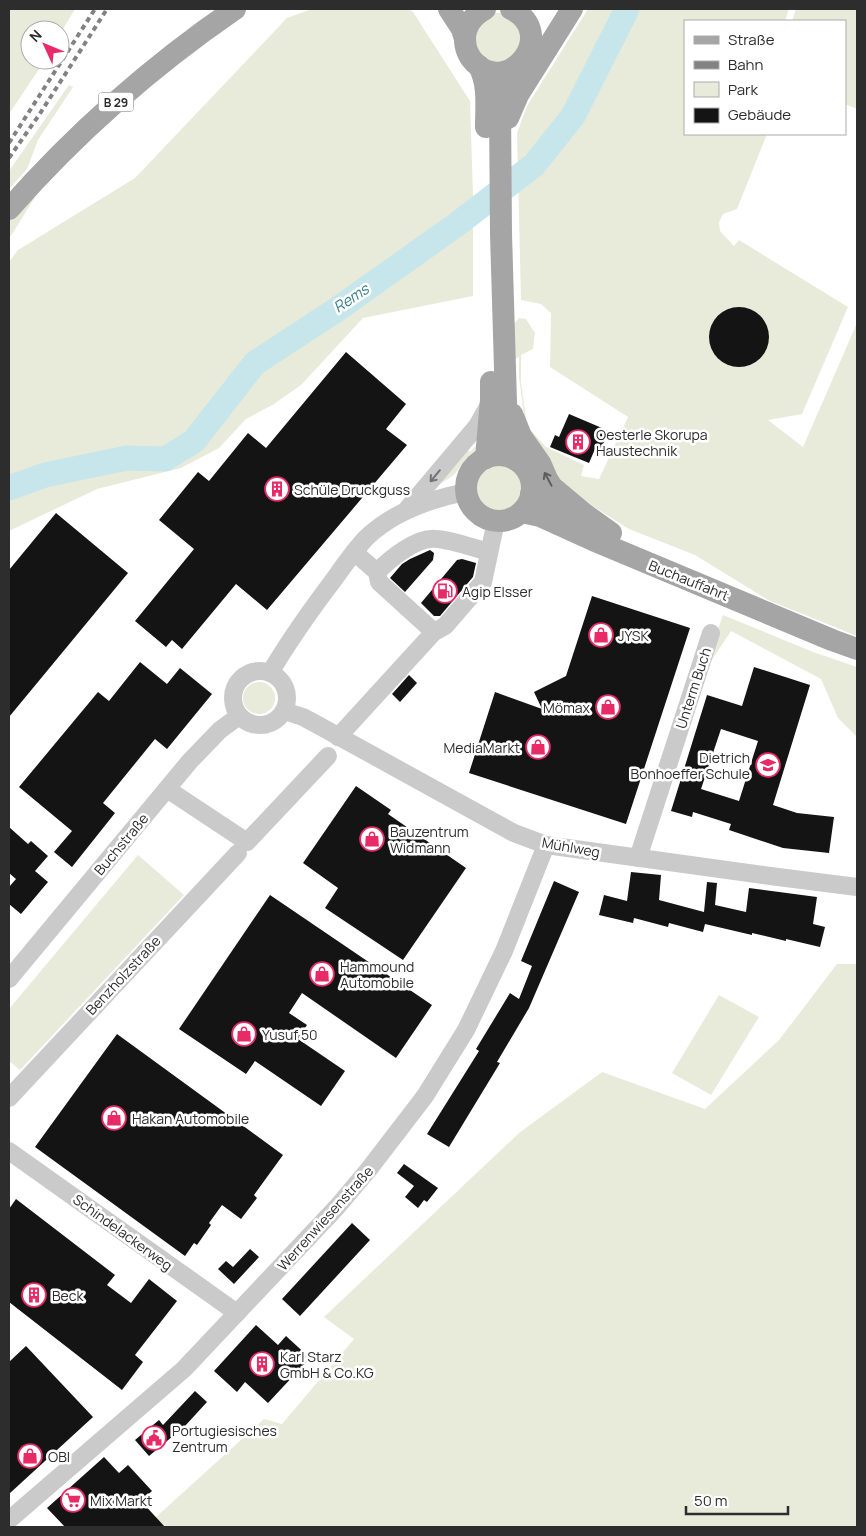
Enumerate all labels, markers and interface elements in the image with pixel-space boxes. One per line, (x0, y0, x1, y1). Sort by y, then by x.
north arrow (20, 20, 70, 70)
legend (684, 20, 846, 135)
text: N (25, 25, 46, 46)
text: Straße (728, 29, 775, 50)
text: Bahn (728, 54, 763, 75)
text: Park (728, 79, 758, 100)
road number: B 29 (98, 92, 134, 111)
text: Gebäude (728, 104, 791, 125)
water label: Rems (329, 278, 374, 317)
place label: Oesterle Skorupa Haustechnik (596, 425, 708, 460)
building icon: Oesterle Skorupa Haustechnik (565, 429, 591, 455)
one-way arrow (429, 470, 441, 483)
one-way arrow (543, 472, 553, 487)
building icon: Schüle Druckguss (264, 476, 290, 502)
place label: Schüle Druckguss (294, 480, 410, 499)
street label: Buchauffahrt (646, 555, 732, 605)
fuel station icon: Agip Elsser (432, 578, 458, 604)
place label: Agip Elsser (462, 582, 533, 601)
shop icon: JYSK (588, 622, 614, 648)
place label: JYSK (618, 626, 649, 645)
street label: Unterm Buch (671, 645, 715, 731)
shop icon: Mömax (595, 694, 621, 720)
place label: Mömax (543, 698, 591, 717)
shop icon: MediaMarkt (525, 734, 551, 760)
place label: MediaMarkt (444, 738, 520, 757)
place label: Dietrich Bonhoeffer Schule (631, 748, 750, 783)
school or university icon: Dietrich Bonhoeffer Schule (755, 752, 781, 778)
street label: Buchstraße (90, 809, 152, 879)
place label: Bauzentrum Widmann (390, 822, 469, 857)
shop icon: Bauzentrum Widmann (359, 826, 385, 852)
street label: Mühlweg (540, 833, 602, 861)
street label: Benzholzstraße (81, 931, 165, 1019)
place label: Hammound Automobile (340, 957, 414, 992)
shop icon: Hammound Automobile (309, 961, 335, 987)
shop icon: Yusuf 50 (231, 1021, 257, 1047)
place label: Yusuf 50 (262, 1025, 318, 1044)
shop icon: Hakan Automobile (101, 1105, 127, 1131)
place label: Hakan Automobile (132, 1109, 249, 1128)
street label: Werrenwiesenstraße (273, 1162, 377, 1274)
street label: Schindelackerweg (69, 1189, 177, 1275)
building icon: Beck (21, 1282, 47, 1308)
place label: Beck (52, 1286, 85, 1305)
place label: Karl Starz GmbH & Co.KG (280, 1347, 374, 1382)
building icon: Karl Starz GmbH & Co.KG (249, 1351, 275, 1377)
place label: Portugiesisches Zentrum (172, 1421, 277, 1456)
public building icon: Portugiesisches Zentrum (141, 1425, 167, 1451)
shop icon: OBI (17, 1443, 43, 1469)
place label: OBI (48, 1447, 70, 1466)
scale bar (686, 1484, 788, 1516)
supermarket icon: Mix Markt (60, 1487, 86, 1513)
text: 50 m (694, 1490, 728, 1511)
place label: Mix Markt (90, 1491, 153, 1510)

